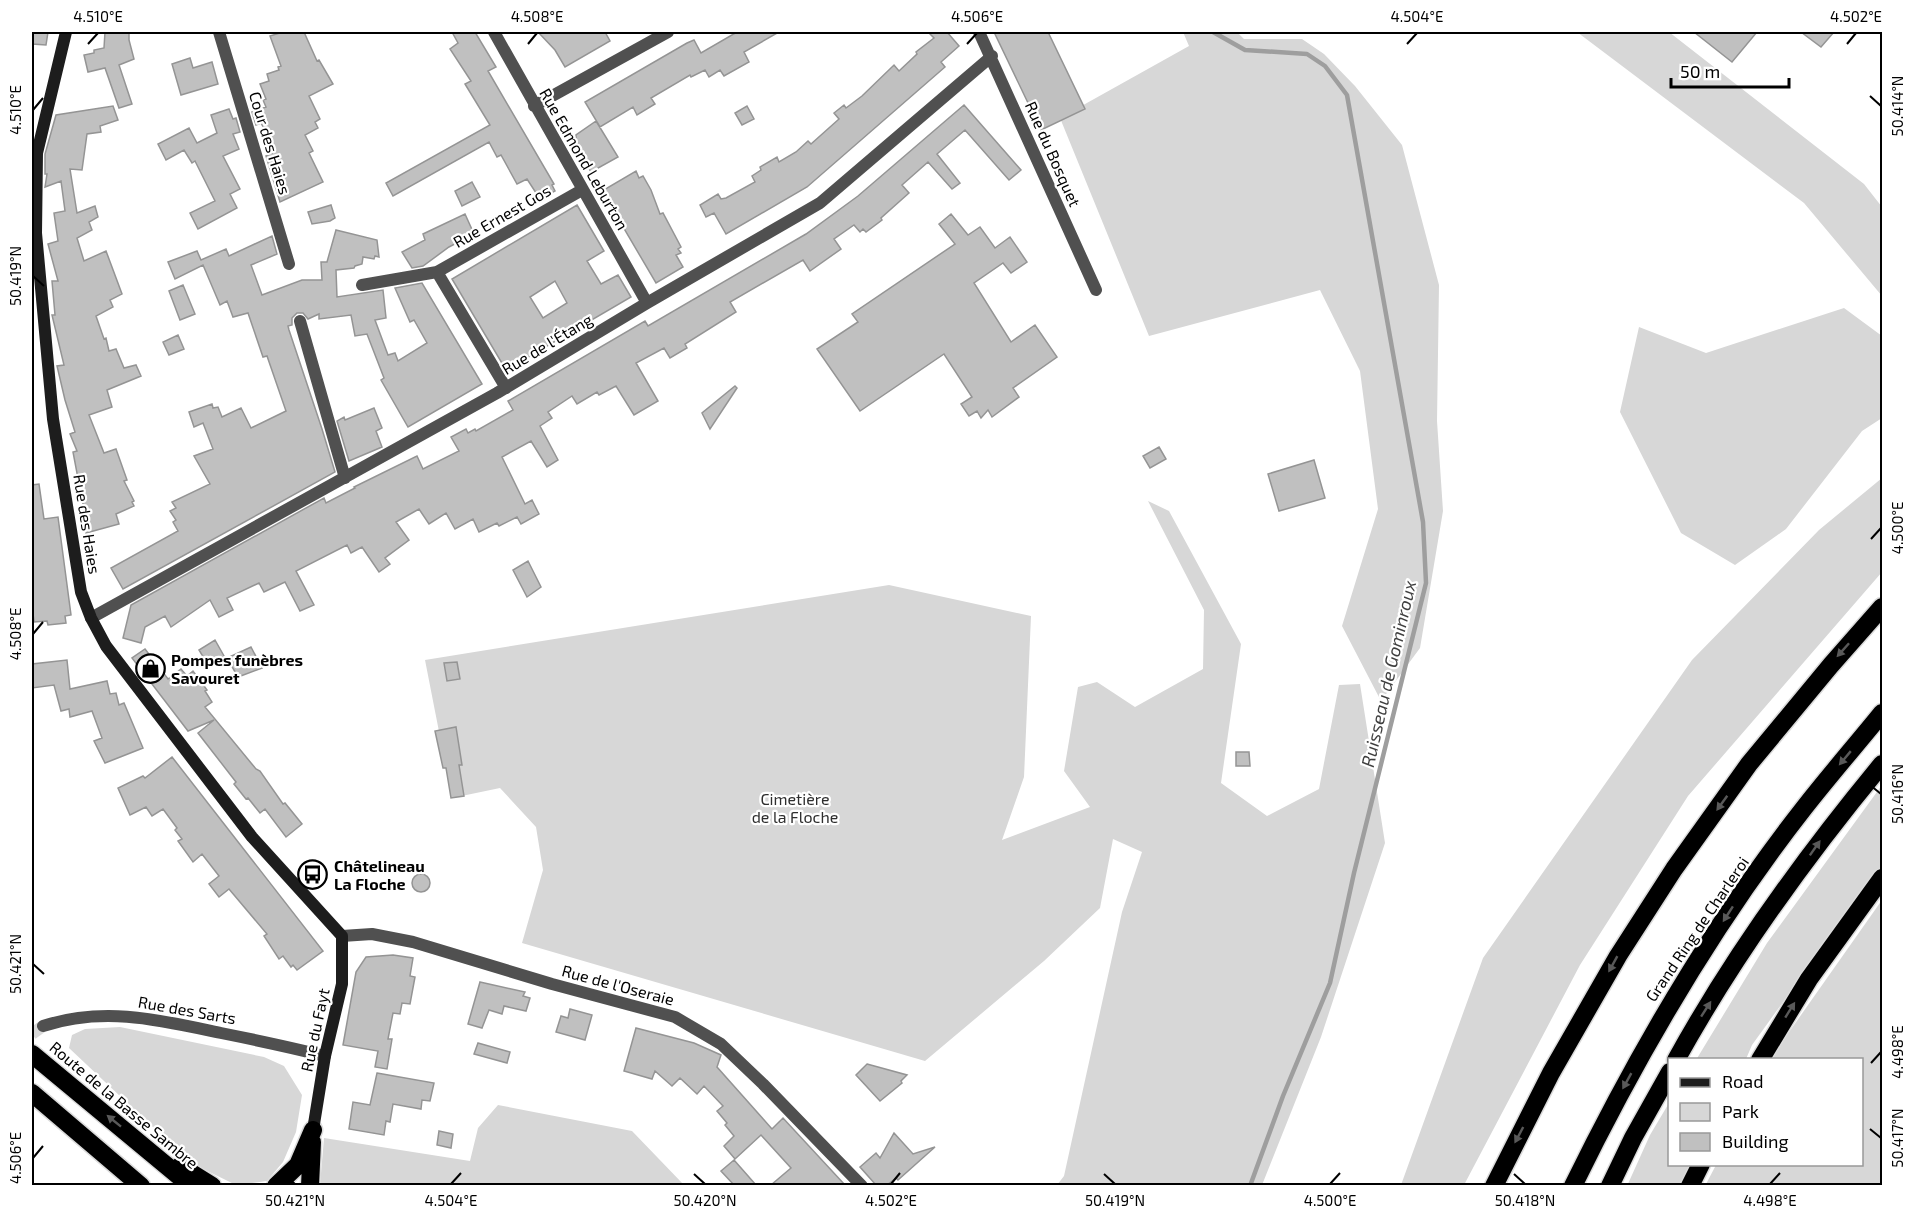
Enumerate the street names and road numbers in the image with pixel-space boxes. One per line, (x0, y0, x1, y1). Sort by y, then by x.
street label: Rue Edmond Leburton (536, 85, 633, 233)
street label: Cour des Haies (246, 89, 295, 197)
street label: Rue du Bosquet (1022, 98, 1085, 209)
street label: Rue Ernest Gos (450, 180, 554, 251)
street label: Rue de l'Étang (498, 309, 596, 378)
street label: Rue des Haies (70, 473, 105, 575)
street label: Grand Ring de Charleroi (1641, 853, 1752, 1005)
street label: Rue de l'Oseraie (560, 960, 676, 1009)
street label: Rue du Fayt (296, 987, 333, 1073)
street label: Rue des Sarts (137, 992, 237, 1027)
street label: Route de la Basse Sambre (46, 1037, 202, 1172)

